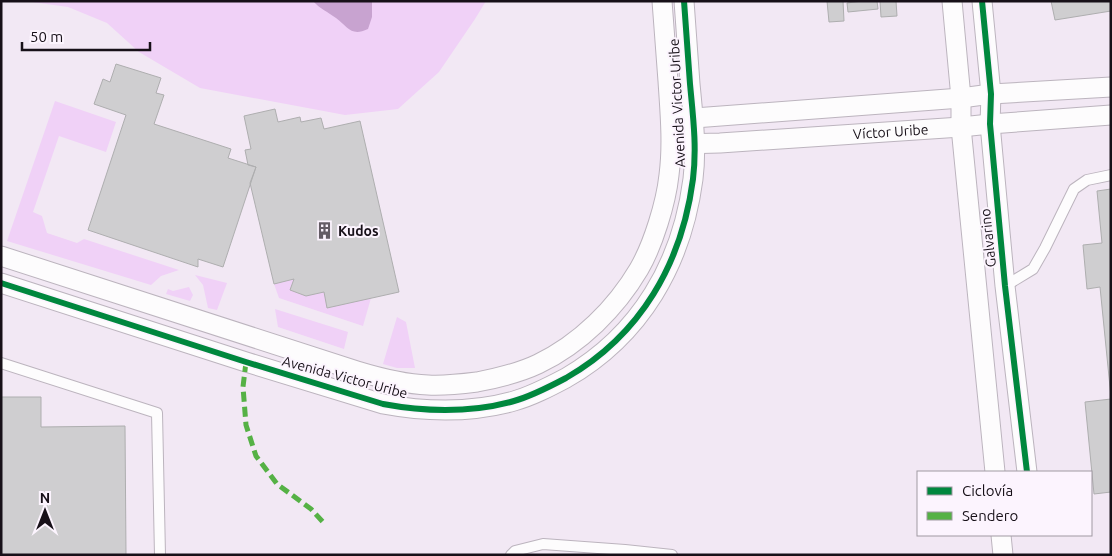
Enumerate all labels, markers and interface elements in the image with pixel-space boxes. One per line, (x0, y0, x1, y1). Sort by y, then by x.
scale bar (22, 20, 150, 52)
text: 50 m (30, 28, 63, 45)
street label: Avenida Victor Uribe (666, 38, 688, 168)
street label: Víctor Uribe (852, 121, 929, 142)
street label: Galvarino (977, 208, 999, 268)
building icon: Kudos (314, 221, 334, 241)
place label: Kudos (338, 223, 379, 239)
street label: Avenida Victor Uribe (281, 353, 409, 401)
legend (917, 471, 1092, 536)
text: Ciclovía (962, 482, 1013, 499)
north arrow (20, 486, 70, 536)
text: N (40, 490, 50, 506)
text: Sendero (962, 507, 1018, 524)

